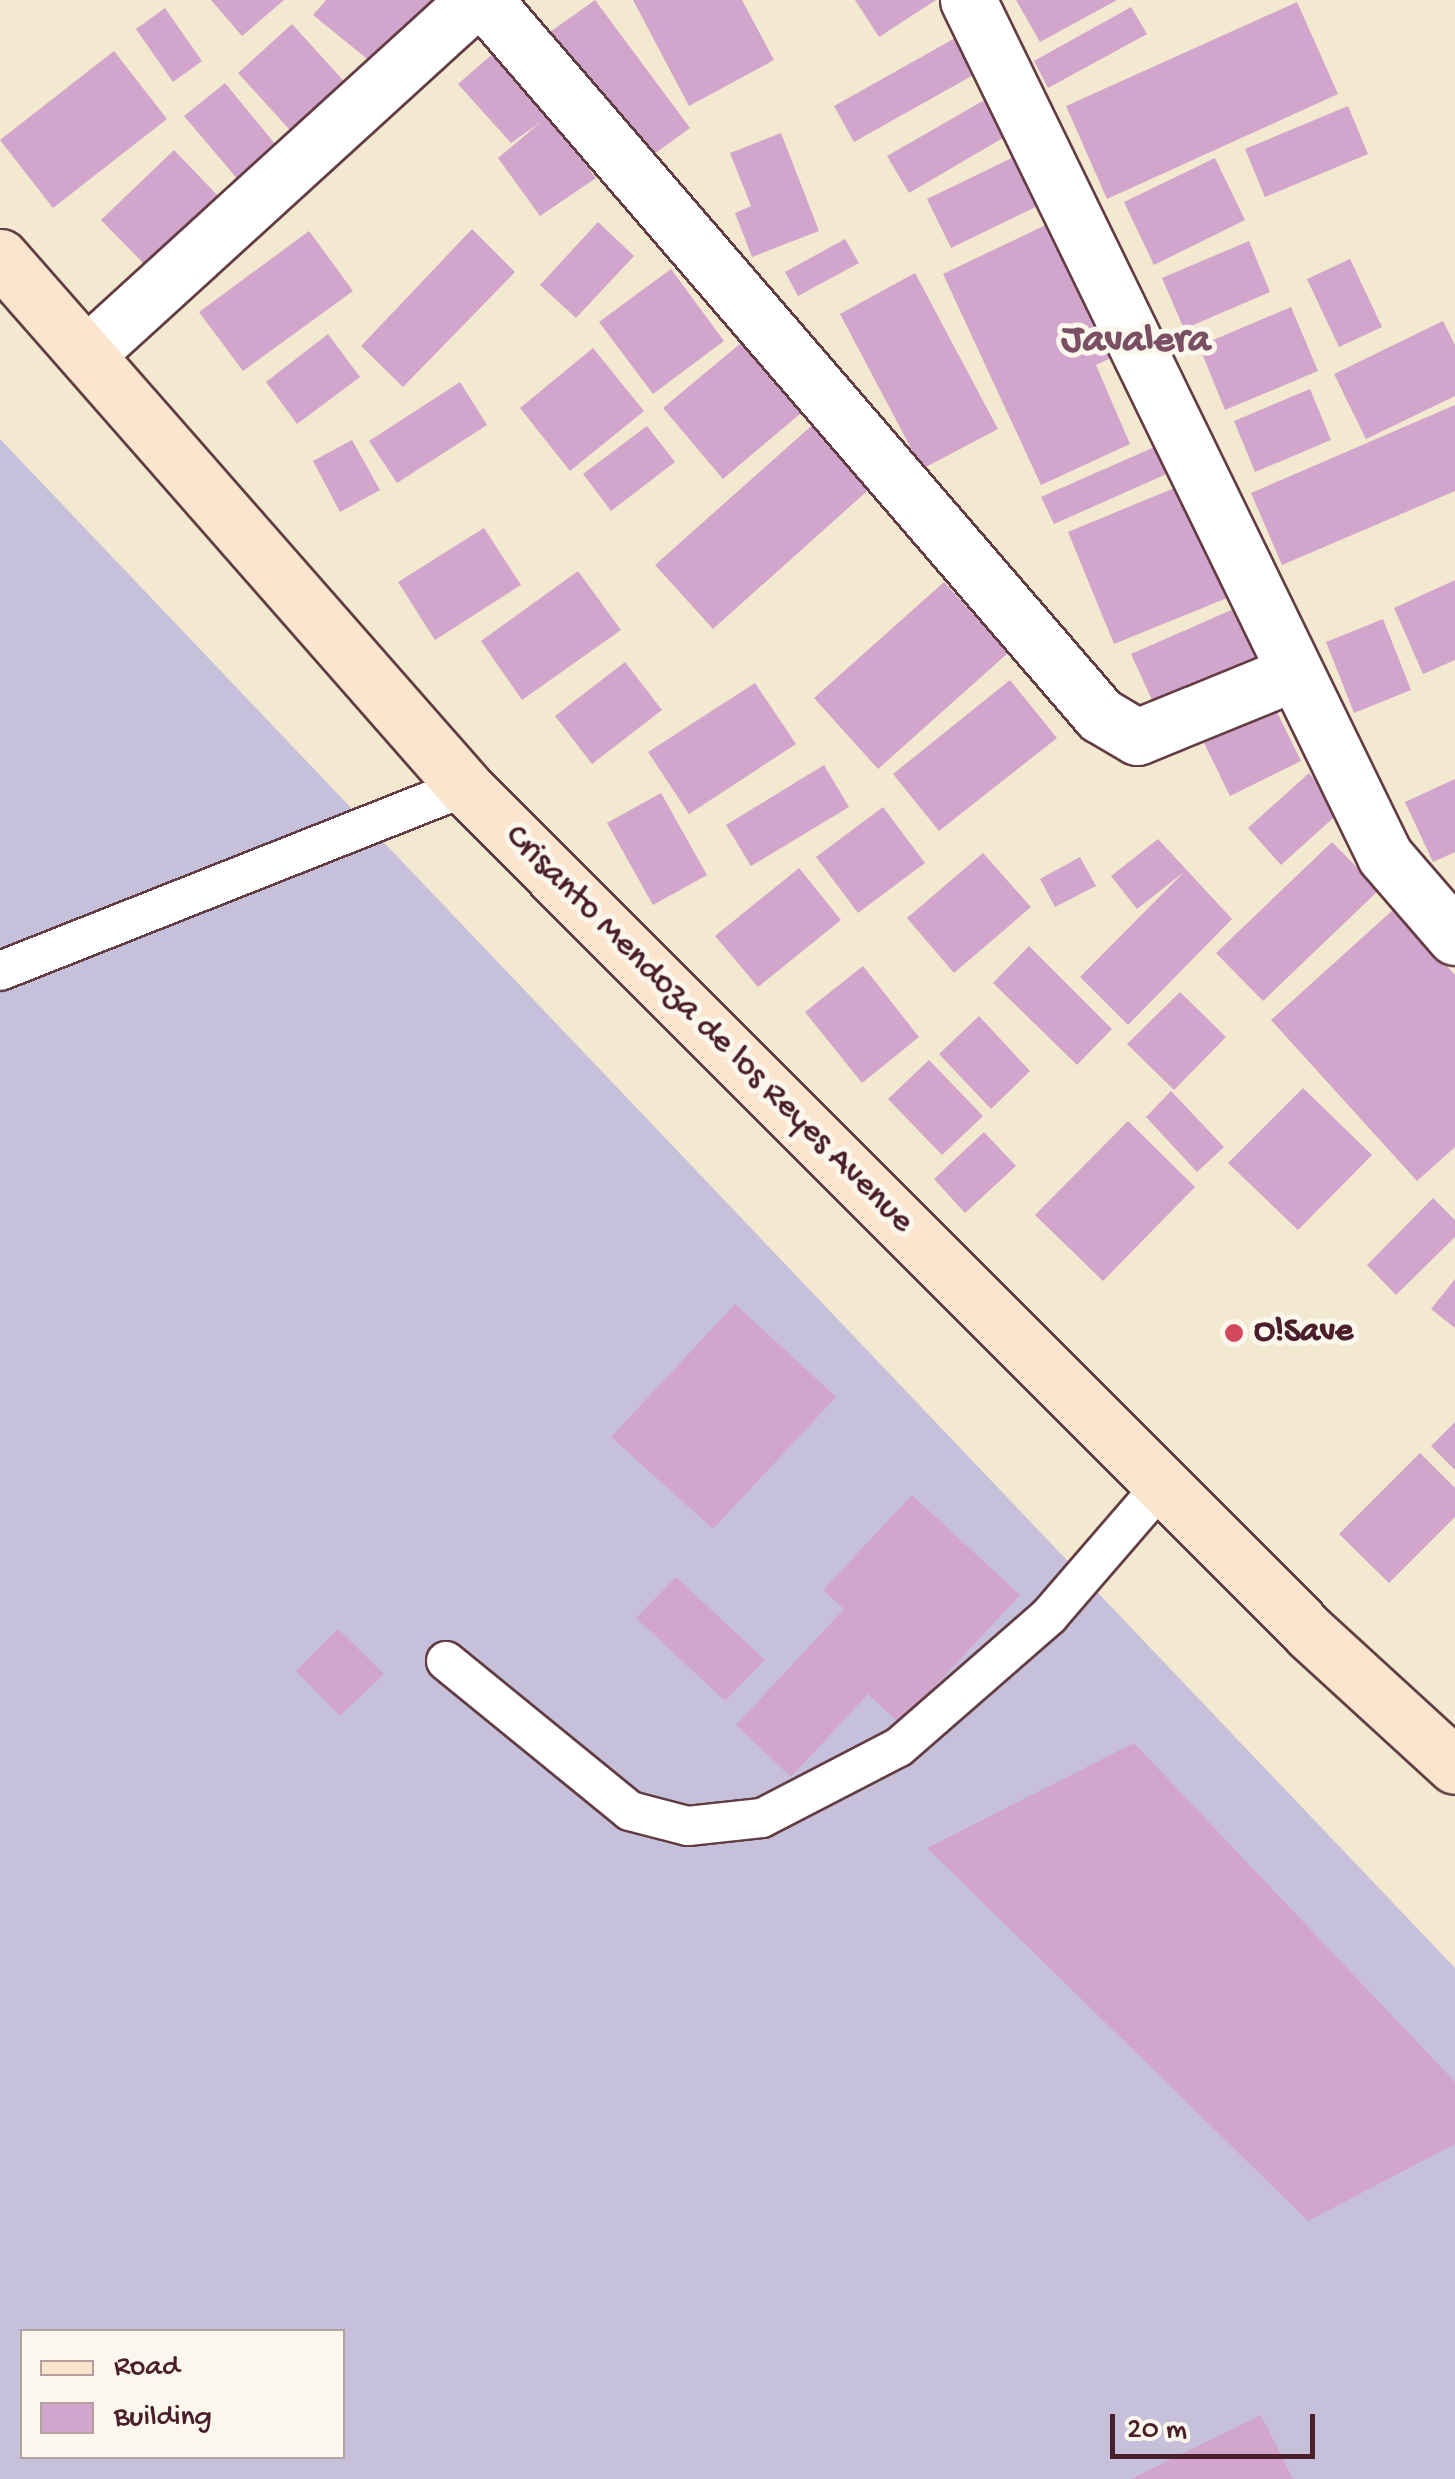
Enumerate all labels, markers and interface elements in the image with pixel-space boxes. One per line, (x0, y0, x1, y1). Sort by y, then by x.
district label: Javalera (1061, 318, 1211, 366)
street label: Crisanto Mendoza de los Reyes Avenue (495, 817, 921, 1243)
place label: O!Save (1254, 1312, 1353, 1354)
marker: O!Save (1223, 1322, 1245, 1344)
legend (20, 2329, 345, 2459)
text: Road (114, 2351, 180, 2386)
scale bar (1115, 2394, 1320, 2456)
text: Building (114, 2401, 212, 2436)
text: 20 m (1127, 2414, 1187, 2449)

